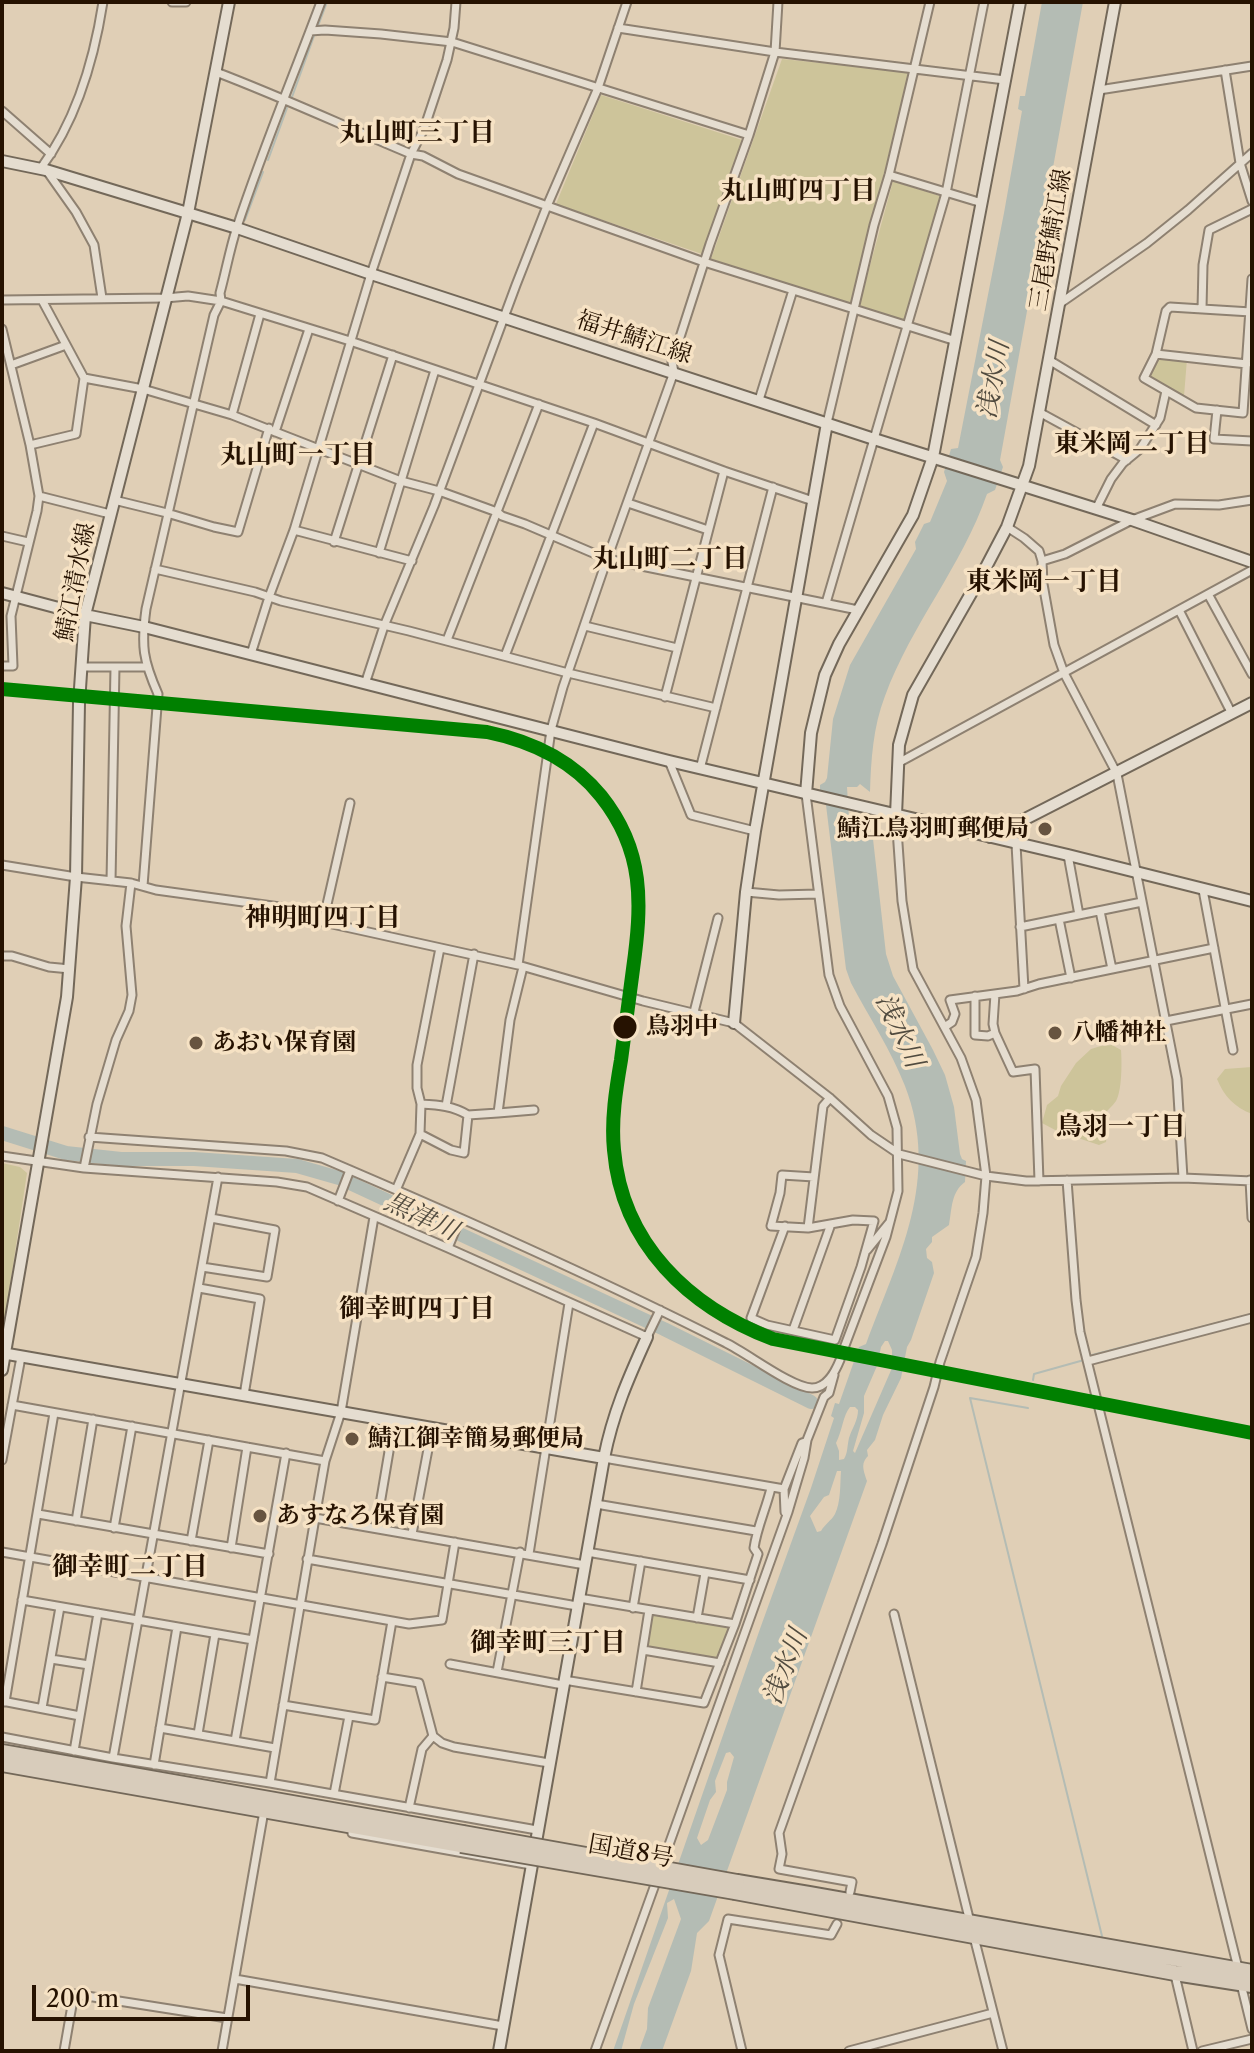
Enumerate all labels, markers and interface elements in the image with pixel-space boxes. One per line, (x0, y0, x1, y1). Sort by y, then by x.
district label: 丸山町三丁目 (339, 117, 495, 149)
street label: 三尾野鯖江線 (1024, 167, 1078, 313)
district label: 丸山町四丁目 (720, 175, 876, 207)
street label: 福井鯖江線 (572, 306, 696, 370)
water label: 浅水川 (972, 339, 1016, 421)
district label: 東米岡二丁目 (1054, 428, 1210, 460)
district label: 丸山町一丁目 (220, 439, 376, 471)
street label: 鯖江清水線 (50, 520, 102, 644)
district label: 丸山町二丁目 (592, 543, 748, 575)
district label: 東米岡一丁目 (966, 566, 1122, 598)
place label: 鯖江鳥羽町郵便局 (837, 815, 1029, 843)
marker: 鯖江鳥羽町郵便局 (1036, 820, 1054, 838)
district label: 神明町四丁目 (245, 902, 401, 934)
water label: 浅水川 (868, 989, 930, 1073)
marker: 鳥羽中 (611, 1013, 639, 1041)
place label: 鳥羽中 (646, 1013, 718, 1041)
place label: 八幡神社 (1071, 1019, 1167, 1047)
marker: 八幡神社 (1046, 1024, 1064, 1042)
place label: あおい保育園 (212, 1029, 356, 1057)
marker: あおい保育園 (187, 1034, 205, 1052)
district label: 鳥羽一丁目 (1056, 1111, 1186, 1143)
water label: 黒津川 (379, 1186, 463, 1248)
district label: 御幸町四丁目 (339, 1293, 495, 1325)
place label: 鯖江御幸簡易郵便局 (368, 1425, 584, 1453)
marker: 鯖江御幸簡易郵便局 (343, 1430, 361, 1448)
place label: あすなろ保育園 (276, 1502, 444, 1530)
marker: あすなろ保育園 (251, 1507, 269, 1525)
district label: 御幸町二丁目 (52, 1551, 208, 1583)
water label: 浅水川 (757, 1625, 815, 1709)
district label: 御幸町三丁目 (470, 1627, 626, 1659)
street label: 国道8号 (586, 1830, 676, 1874)
scale bar (36, 1969, 254, 2019)
text: 200 m (46, 1984, 119, 2013)

